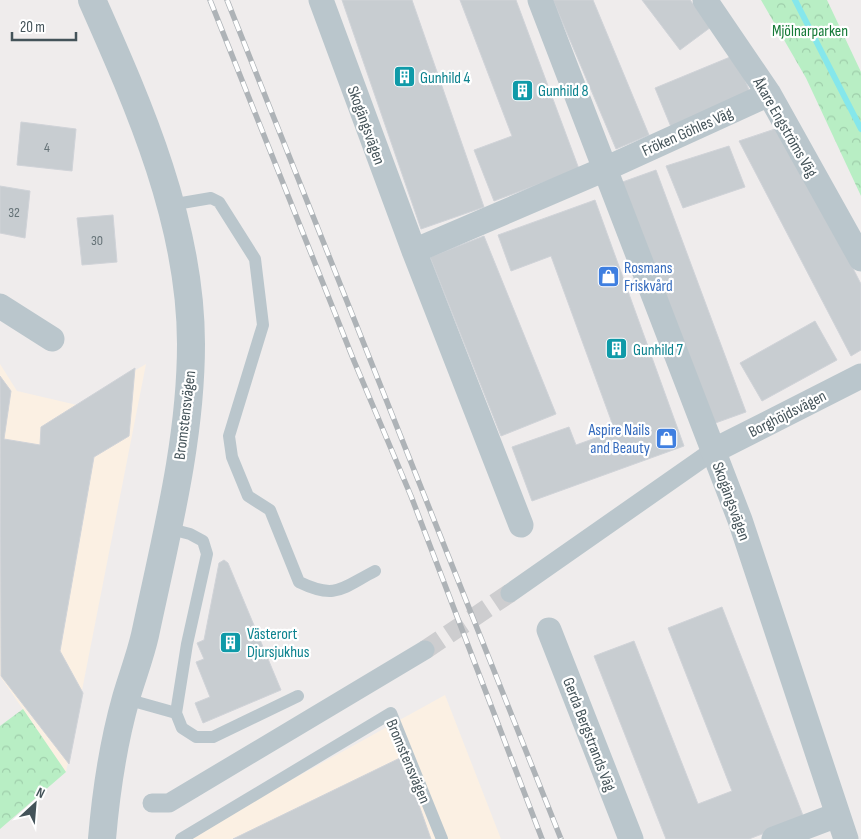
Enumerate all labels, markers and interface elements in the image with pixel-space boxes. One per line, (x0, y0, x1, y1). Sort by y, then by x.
scale bar (12, 10, 76, 42)
text: 20 m (20, 18, 45, 37)
park label: Mjölnarparken (772, 22, 848, 41)
building icon: Gunhild 4 (392, 65, 416, 89)
place label: Gunhild 4 (420, 69, 471, 88)
street label: Åkare Engströms Väg (748, 74, 821, 181)
building icon: Gunhild 8 (510, 78, 534, 102)
place label: Gunhild 8 (538, 82, 589, 101)
street label: Skogängsvägen (343, 84, 389, 167)
street label: Fröken Göhles Väg (639, 104, 736, 161)
house number: 4 (44, 139, 50, 156)
house number: 32 (8, 204, 20, 221)
house number: 30 (91, 232, 103, 249)
place label: Rosmans Friskvård (624, 259, 673, 296)
shop icon: Rosmans Friskvård (596, 264, 620, 288)
building icon: Gunhild 7 (605, 337, 629, 361)
place label: Gunhild 7 (633, 341, 684, 360)
street label: Bromstensvägen (171, 370, 200, 461)
street label: Borghöjdsvägen (746, 387, 830, 442)
place label: Aspire Nails and Beauty (587, 421, 650, 458)
shop icon: Aspire Nails and Beauty (654, 426, 678, 450)
street label: Skogängsvägen (708, 460, 754, 543)
place label: Västerort Djursjukhus (247, 625, 310, 662)
building icon: Västerort Djursjukhus (219, 630, 243, 654)
street label: Gerda Bergstrands Väg (558, 675, 619, 794)
street label: Bromstensvägen (381, 717, 434, 807)
north arrow (10, 779, 60, 829)
text: N (33, 783, 48, 802)

